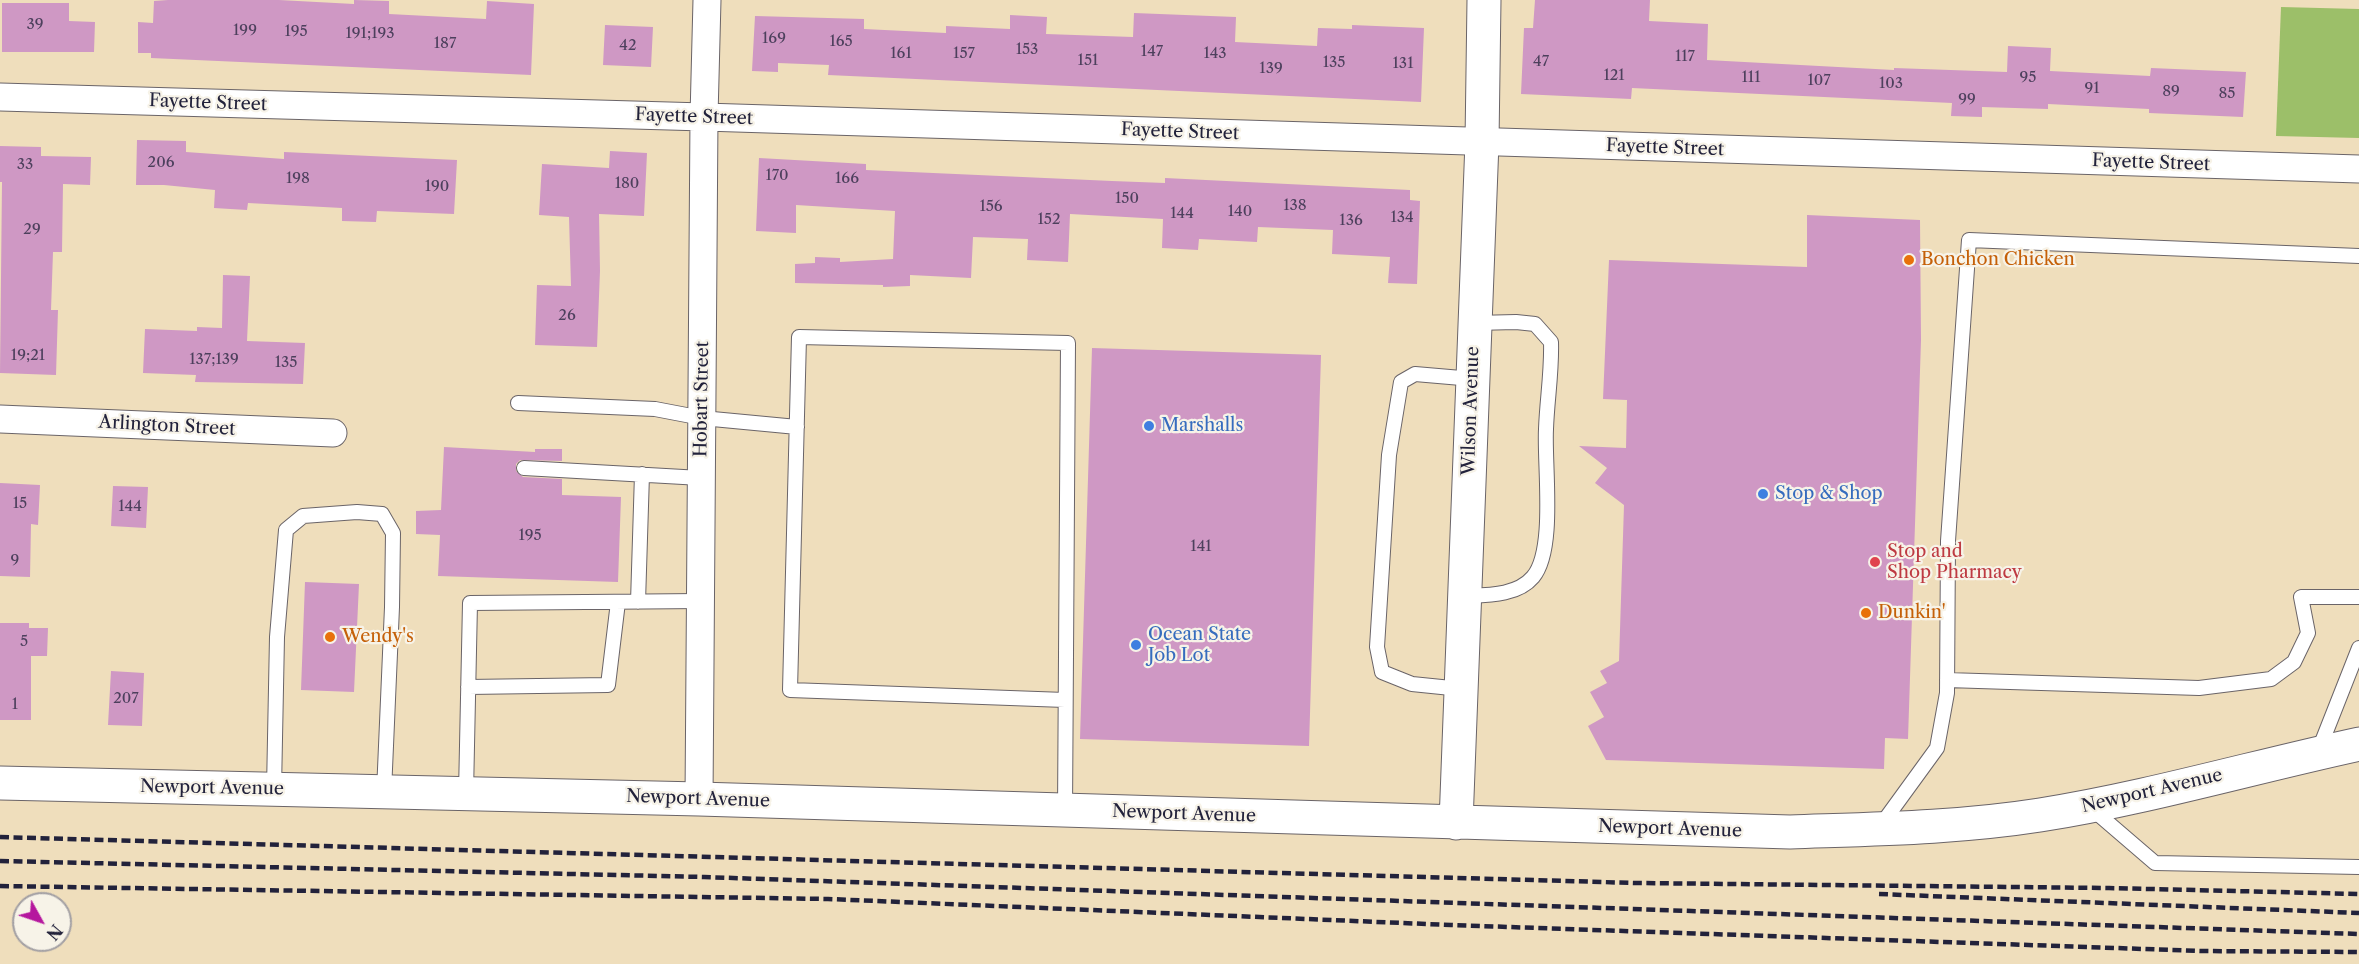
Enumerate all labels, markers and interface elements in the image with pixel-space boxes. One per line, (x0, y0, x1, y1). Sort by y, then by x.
house number: 39 (26, 16, 44, 34)
house number: 199 (233, 22, 257, 40)
house number: 195 (284, 23, 308, 41)
house number: 191;193 (345, 25, 395, 43)
house number: 169 (762, 30, 786, 48)
house number: 165 (829, 33, 853, 51)
house number: 187 (434, 35, 456, 53)
house number: 42 (619, 37, 637, 55)
house number: 153 (1016, 41, 1038, 59)
house number: 147 (1141, 43, 1163, 61)
house number: 161 (890, 45, 912, 63)
house number: 157 (953, 45, 975, 63)
house number: 143 (1203, 45, 1227, 63)
house number: 117 (1675, 48, 1695, 66)
house number: 151 (1078, 52, 1098, 70)
house number: 47 (1533, 53, 1549, 71)
house number: 135 (1323, 54, 1345, 72)
house number: 131 (1393, 55, 1413, 73)
house number: 139 (1259, 60, 1283, 78)
house number: 121 (1603, 67, 1625, 85)
house number: 111 (1742, 69, 1760, 87)
house number: 95 (2020, 69, 2036, 87)
house number: 107 (1807, 72, 1831, 90)
house number: 103 (1879, 75, 1903, 93)
house number: 91 (2084, 80, 2100, 98)
house number: 89 (2162, 83, 2180, 101)
house number: 85 (2218, 85, 2236, 103)
street label: Fayette Street (149, 90, 267, 116)
house number: 99 (1958, 91, 1976, 109)
street label: Fayette Street (635, 104, 753, 130)
street label: Fayette Street (1121, 119, 1239, 145)
street label: Fayette Street (1606, 135, 1724, 161)
street label: Fayette Street (2092, 150, 2210, 176)
house number: 206 (148, 154, 174, 172)
house number: 33 (17, 156, 33, 174)
house number: 170 (765, 167, 789, 185)
house number: 198 (286, 170, 310, 188)
house number: 166 (835, 170, 859, 188)
house number: 180 (615, 175, 639, 193)
house number: 190 (425, 178, 449, 196)
house number: 150 (1115, 190, 1139, 208)
house number: 138 (1283, 197, 1307, 215)
house number: 156 (979, 198, 1003, 216)
house number: 140 (1228, 203, 1252, 221)
house number: 144 (1170, 205, 1194, 223)
house number: 134 (1390, 209, 1414, 227)
house number: 152 (1037, 211, 1061, 229)
house number: 136 (1339, 212, 1363, 230)
house number: 29 (23, 221, 41, 239)
place label: Bonchon Chicken (1921, 249, 2075, 271)
marker: Bonchon Chicken (1902, 253, 1916, 267)
house number: 26 (558, 307, 576, 325)
street label: Hobart Street (690, 341, 714, 457)
street label: Wilson Avenue (1458, 346, 1484, 476)
house number: 19;21 (11, 347, 45, 365)
house number: 137;139 (189, 351, 239, 369)
house number: 135 (275, 354, 297, 372)
street label: Arlington Street (98, 412, 236, 440)
place label: Marshalls (1161, 415, 1243, 437)
marker: Marshalls (1142, 419, 1156, 433)
place label: Stop & Shop (1775, 483, 1883, 505)
marker: Stop & Shop (1756, 487, 1770, 501)
house number: 15 (13, 495, 27, 513)
house number: 144 (118, 498, 142, 516)
house number: 195 (518, 527, 542, 545)
house number: 141 (1190, 538, 1212, 556)
place label: Stop and Shop Pharmacy (1887, 541, 2022, 584)
house number: 9 (11, 552, 19, 570)
marker: Stop and Shop Pharmacy (1868, 555, 1882, 569)
place label: Dunkin' (1878, 602, 1946, 624)
marker: Dunkin' (1859, 606, 1873, 620)
place label: Ocean State Job Lot (1148, 624, 1251, 666)
place label: Wendy's (342, 626, 414, 648)
marker: Wendy's (323, 630, 337, 644)
house number: 5 (20, 633, 28, 651)
marker: Ocean State Job Lot (1129, 638, 1143, 652)
house number: 207 (113, 690, 139, 708)
house number: 1 (12, 696, 18, 714)
street label: Newport Avenue (2079, 764, 2225, 818)
street label: Newport Avenue (140, 776, 284, 800)
street label: Newport Avenue (626, 786, 770, 812)
street label: Newport Avenue (1112, 801, 1256, 827)
street label: Newport Avenue (1598, 816, 1742, 842)
north arrow (12, 892, 72, 952)
text: N (42, 921, 66, 944)

